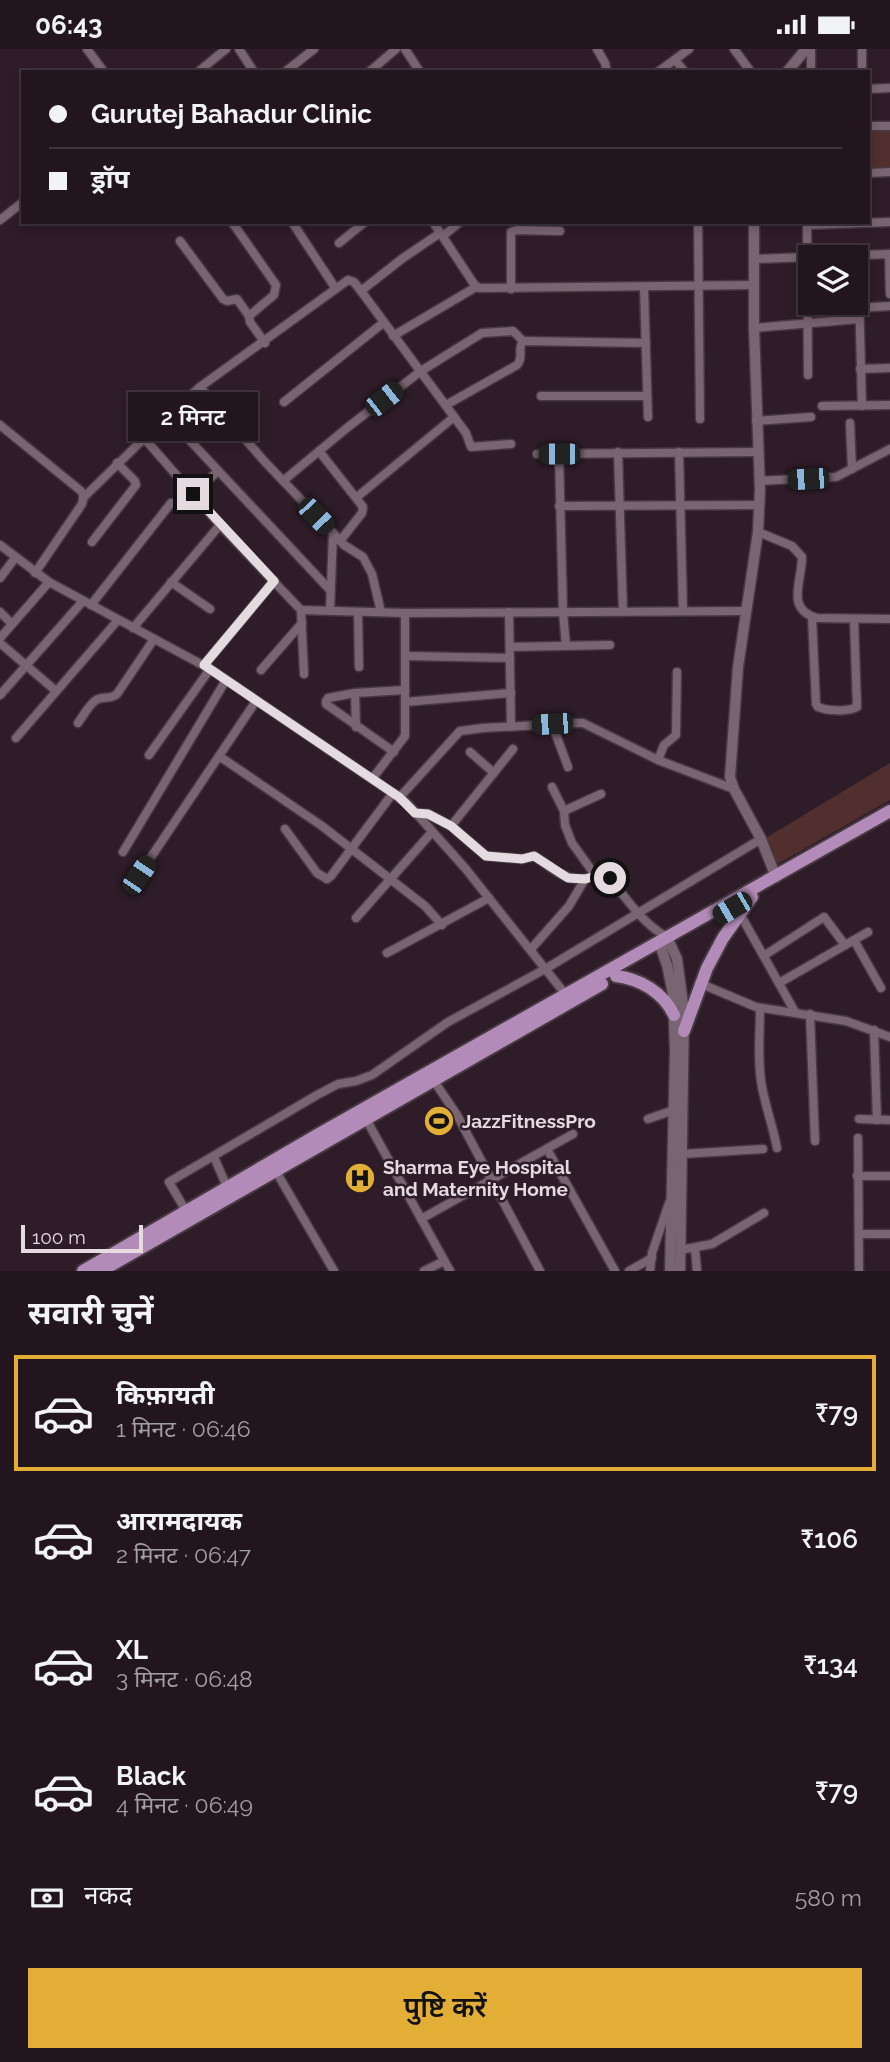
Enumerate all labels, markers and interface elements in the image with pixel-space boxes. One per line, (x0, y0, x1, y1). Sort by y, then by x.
text: 06:43 (35, 10, 103, 40)
text: Gurutej Bahadur Clinic (91, 99, 372, 129)
text: ड्रॉप (91, 164, 129, 194)
map controls (798, 245, 868, 315)
button: layers (798, 245, 868, 315)
car (361, 378, 408, 420)
callout: 2 मिनट (128, 393, 258, 441)
text: 2 मिनट (161, 403, 226, 430)
car (539, 444, 581, 465)
car (787, 467, 830, 491)
route end (177, 478, 209, 510)
car (294, 494, 339, 538)
car (531, 712, 574, 736)
car (119, 852, 160, 898)
route start (594, 862, 626, 894)
car (709, 888, 756, 928)
sports icon: JazzFitnessPro (422, 1104, 456, 1138)
place label: JazzFitnessPro (462, 1110, 596, 1132)
place label: Sharma Eye Hospital and Maternity Home (383, 1156, 572, 1200)
hospital icon: Sharma Eye Hospital and Maternity Home (343, 1161, 377, 1195)
scale bar (21, 1222, 144, 1254)
text: 100 m (32, 1226, 86, 1248)
text: सवारी चुनें (28, 1294, 153, 1331)
text: किफ़ायती (116, 1380, 215, 1410)
icon: car (32, 1382, 95, 1445)
text: ₹79 (815, 1398, 858, 1428)
text: 1 मिनट · 06:46 (116, 1415, 251, 1442)
text: आरामदायक (116, 1506, 242, 1536)
icon: car (32, 1508, 95, 1571)
text: ₹106 (801, 1524, 858, 1554)
text: 2 मिनट · 06:47 (116, 1541, 251, 1568)
icon: car (32, 1634, 95, 1697)
text: XL (116, 1635, 148, 1665)
text: ₹134 (803, 1650, 858, 1680)
text: 3 मिनट · 06:48 (116, 1665, 253, 1692)
icon: car (32, 1760, 95, 1823)
text: Black (116, 1761, 186, 1791)
text: ₹79 (815, 1776, 858, 1806)
text: 4 मिनट · 06:49 (116, 1791, 253, 1818)
icon: cash (28, 1879, 66, 1917)
text: नकद (84, 1880, 132, 1910)
text: 580 m (795, 1884, 862, 1911)
button: पुष्टि करें (28, 1968, 862, 2048)

